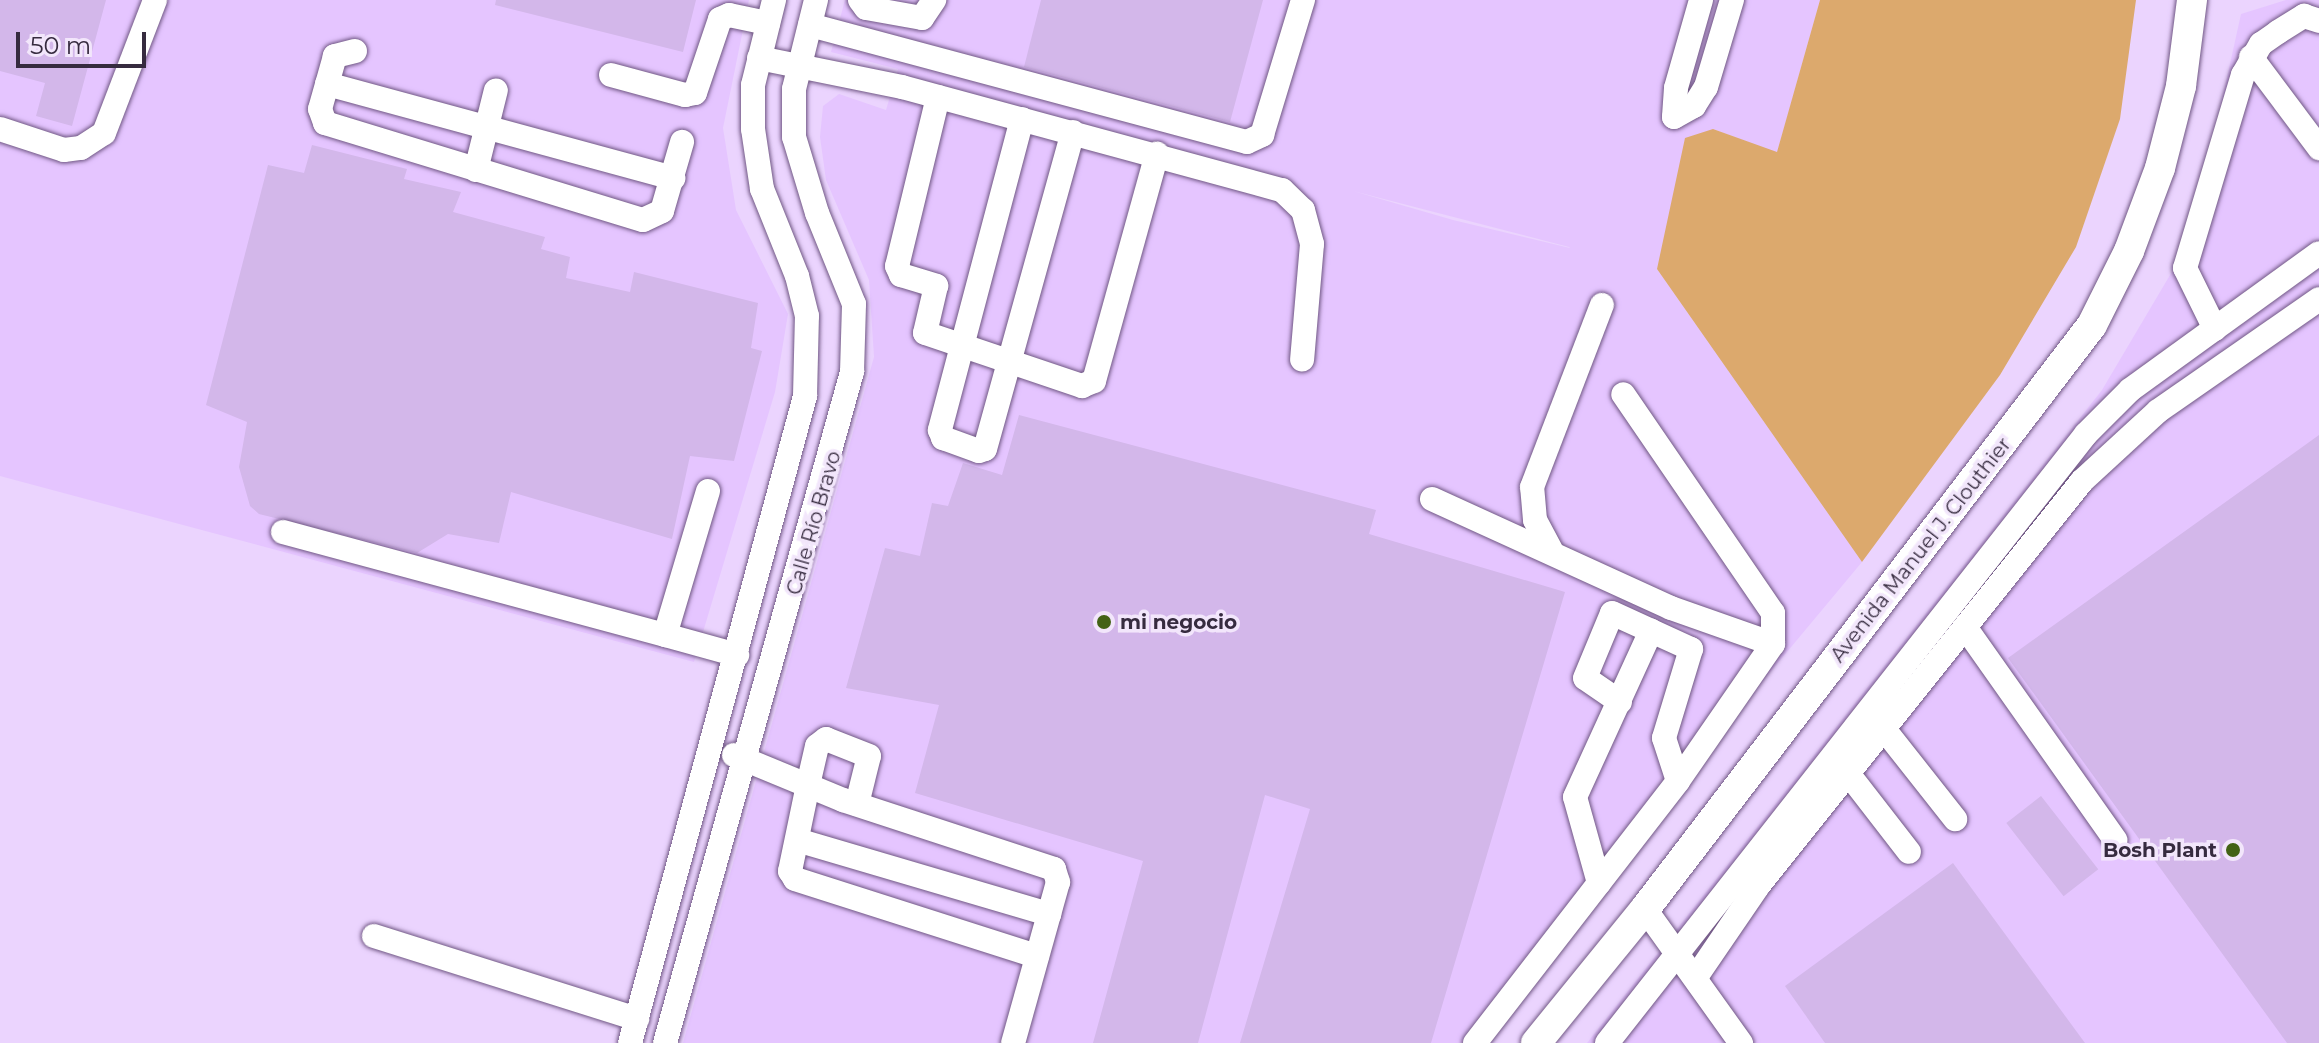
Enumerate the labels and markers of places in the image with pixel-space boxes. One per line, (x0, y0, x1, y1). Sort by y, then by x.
place label: mi negocio (1120, 610, 1237, 634)
marker: mi negocio (1095, 613, 1113, 631)
place label: Bosh Plant (2103, 838, 2217, 862)
marker: Bosh Plant (2224, 841, 2242, 859)

